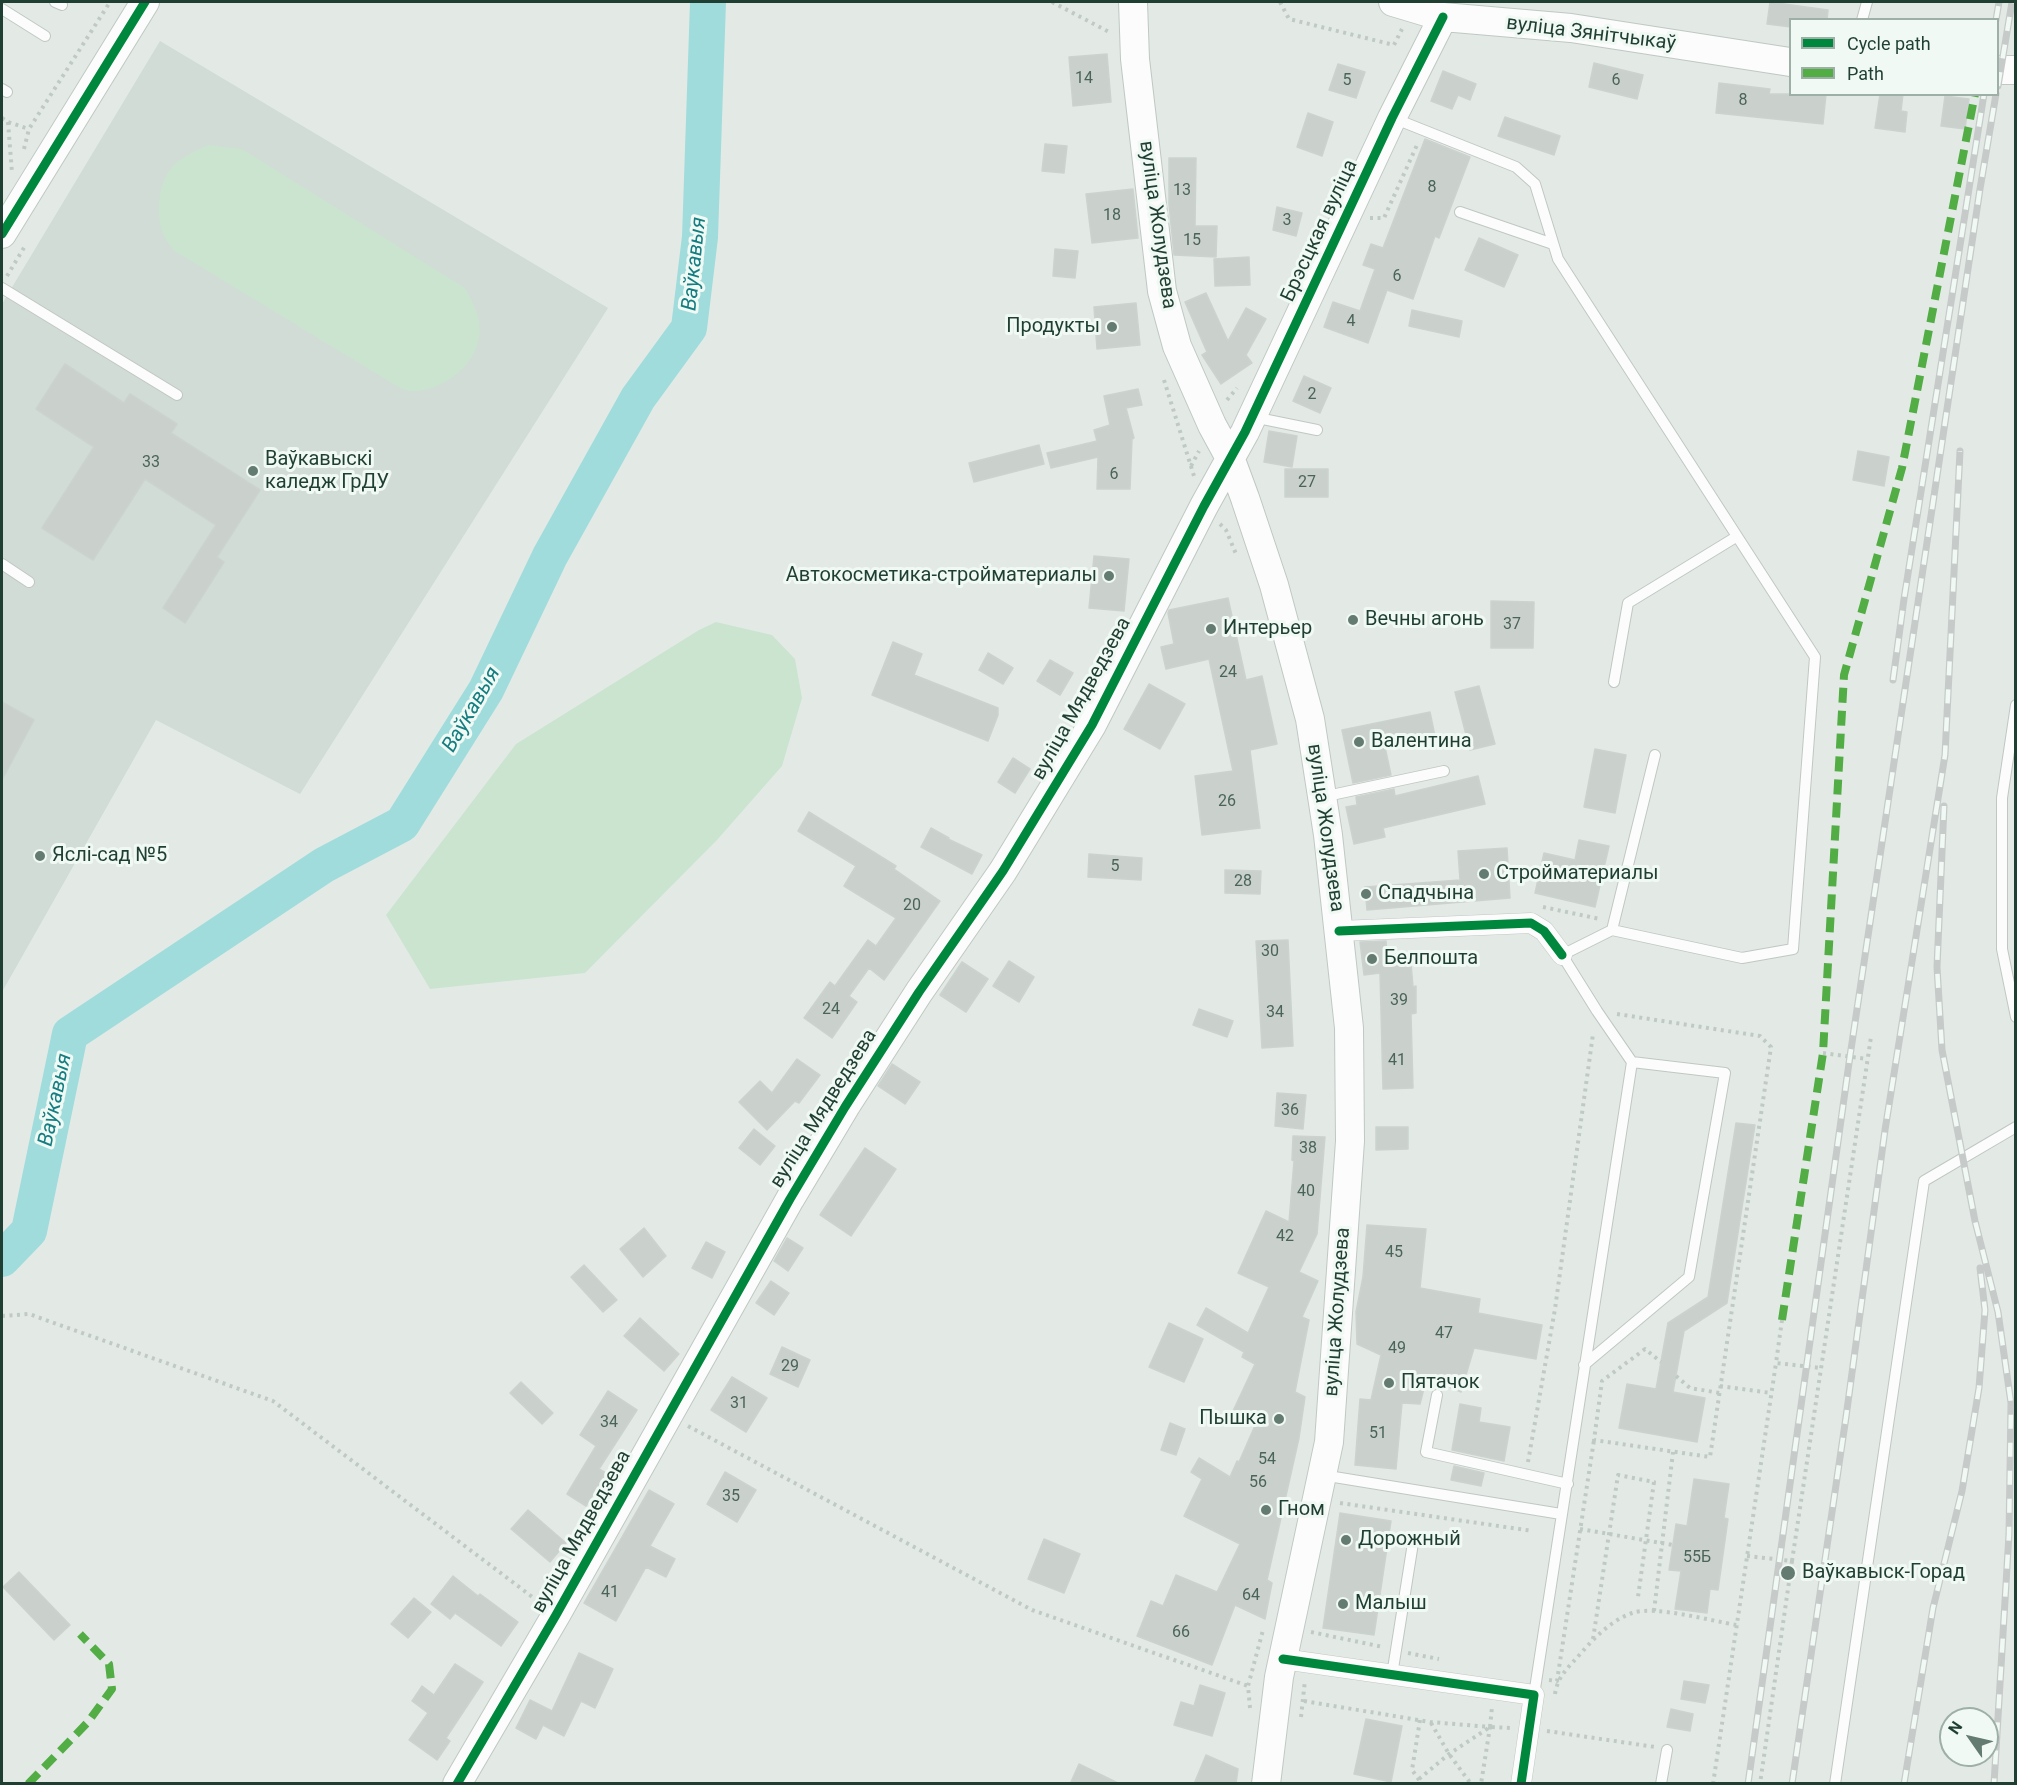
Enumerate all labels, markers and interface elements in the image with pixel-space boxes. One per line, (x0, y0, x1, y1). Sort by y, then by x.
street label: вуліца Зянітчыкаў (1505, 12, 1677, 56)
legend (1789, 18, 1999, 96)
text: Cycle path (1847, 33, 1931, 54)
text: Path (1847, 63, 1884, 84)
house number: 14 (1075, 69, 1093, 89)
house number: 5 (1343, 71, 1351, 91)
house number: 6 (1612, 71, 1620, 91)
house number: 8 (1739, 91, 1747, 111)
street label: вуліца Жолудзева (1133, 139, 1181, 311)
street label: Брэсцкая вуліца (1277, 156, 1363, 306)
house number: 8 (1428, 178, 1436, 198)
house number: 13 (1173, 181, 1191, 201)
house number: 18 (1103, 206, 1121, 226)
house number: 3 (1283, 211, 1291, 231)
water label: Ваўкавыя (678, 216, 712, 312)
house number: 15 (1183, 231, 1201, 251)
house number: 6 (1393, 267, 1401, 287)
house number: 4 (1347, 312, 1355, 332)
place label: Продукты (1006, 315, 1100, 339)
marker: Продукты (1105, 320, 1119, 334)
house number: 2 (1308, 385, 1316, 405)
place label: Ваўкавыскі каледж ГрДУ (265, 448, 389, 495)
house number: 33 (142, 453, 160, 473)
marker: Ваўкавыскі каледж ГрДУ (246, 464, 260, 478)
house number: 6 (1110, 465, 1118, 485)
house number: 27 (1298, 473, 1316, 493)
place label: Автокосметика-стройматериалы (786, 564, 1097, 588)
marker: Автокосметика-стройматериалы (1102, 569, 1116, 583)
place label: Вечны агонь (1365, 608, 1484, 632)
marker: Вечны агонь (1346, 613, 1360, 627)
street label: вуліца Мядведзева (1027, 614, 1137, 784)
house number: 37 (1503, 615, 1521, 635)
place label: Интерьер (1223, 617, 1312, 641)
marker: Интерьер (1204, 622, 1218, 636)
water label: Ваўкавыя (438, 663, 506, 757)
house number: 24 (1219, 663, 1237, 683)
place label: Валентина (1371, 730, 1472, 754)
marker: Валентина (1352, 735, 1366, 749)
street label: вуліца Жолудзева (1301, 742, 1349, 914)
house number: 26 (1218, 792, 1236, 812)
place label: Яслі-сад №5 (52, 844, 167, 868)
marker: Яслі-сад №5 (33, 849, 47, 863)
house number: 5 (1111, 857, 1119, 877)
place label: Стройматериалы (1496, 862, 1659, 886)
marker: Стройматериалы (1477, 867, 1491, 881)
house number: 28 (1234, 872, 1252, 892)
place label: Спадчына (1378, 882, 1474, 906)
marker: Спадчына (1359, 887, 1373, 901)
house number: 20 (903, 896, 921, 916)
house number: 30 (1261, 942, 1279, 962)
place label: Белпошта (1384, 947, 1478, 971)
marker: Белпошта (1365, 952, 1379, 966)
house number: 39 (1390, 991, 1408, 1011)
house number: 24 (822, 1000, 840, 1020)
house number: 34 (1266, 1003, 1284, 1023)
street label: вуліца Мядведзева (766, 1025, 882, 1193)
water label: Ваўкавыя (34, 1051, 78, 1149)
house number: 41 (1388, 1051, 1406, 1071)
house number: 36 (1281, 1101, 1299, 1121)
house number: 38 (1299, 1139, 1317, 1159)
house number: 40 (1297, 1182, 1315, 1202)
house number: 42 (1276, 1227, 1294, 1247)
street label: вуліца Жолудзева (1320, 1227, 1356, 1397)
house number: 45 (1385, 1243, 1403, 1263)
house number: 47 (1435, 1324, 1453, 1344)
house number: 49 (1388, 1339, 1406, 1359)
house number: 29 (781, 1357, 799, 1377)
place label: Пятачок (1401, 1371, 1480, 1395)
marker: Пятачок (1382, 1376, 1396, 1390)
house number: 31 (730, 1394, 748, 1414)
place label: Пышка (1199, 1407, 1267, 1431)
marker: Пышка (1272, 1412, 1286, 1426)
house number: 34 (600, 1413, 618, 1433)
house number: 51 (1369, 1424, 1387, 1444)
street label: вуліца Мядведзева (527, 1447, 637, 1617)
house number: 54 (1258, 1450, 1276, 1470)
house number: 56 (1249, 1473, 1267, 1493)
house number: 35 (722, 1487, 740, 1507)
place label: Гном (1278, 1498, 1325, 1522)
marker: Гном (1259, 1503, 1273, 1517)
place label: Дорожный (1358, 1528, 1461, 1552)
marker: Дорожный (1339, 1533, 1353, 1547)
house number: 55Б (1683, 1548, 1711, 1568)
place label: Ваўкавыск-Горад (1802, 1561, 1965, 1585)
marker: Ваўкавыск-Горад (1779, 1564, 1797, 1582)
house number: 41 (601, 1583, 619, 1603)
house number: 64 (1242, 1586, 1260, 1606)
place label: Малыш (1355, 1592, 1427, 1616)
marker: Малыш (1336, 1597, 1350, 1611)
house number: 66 (1172, 1623, 1190, 1643)
north arrow (1939, 1707, 1999, 1767)
text: N (1944, 1718, 1966, 1738)

